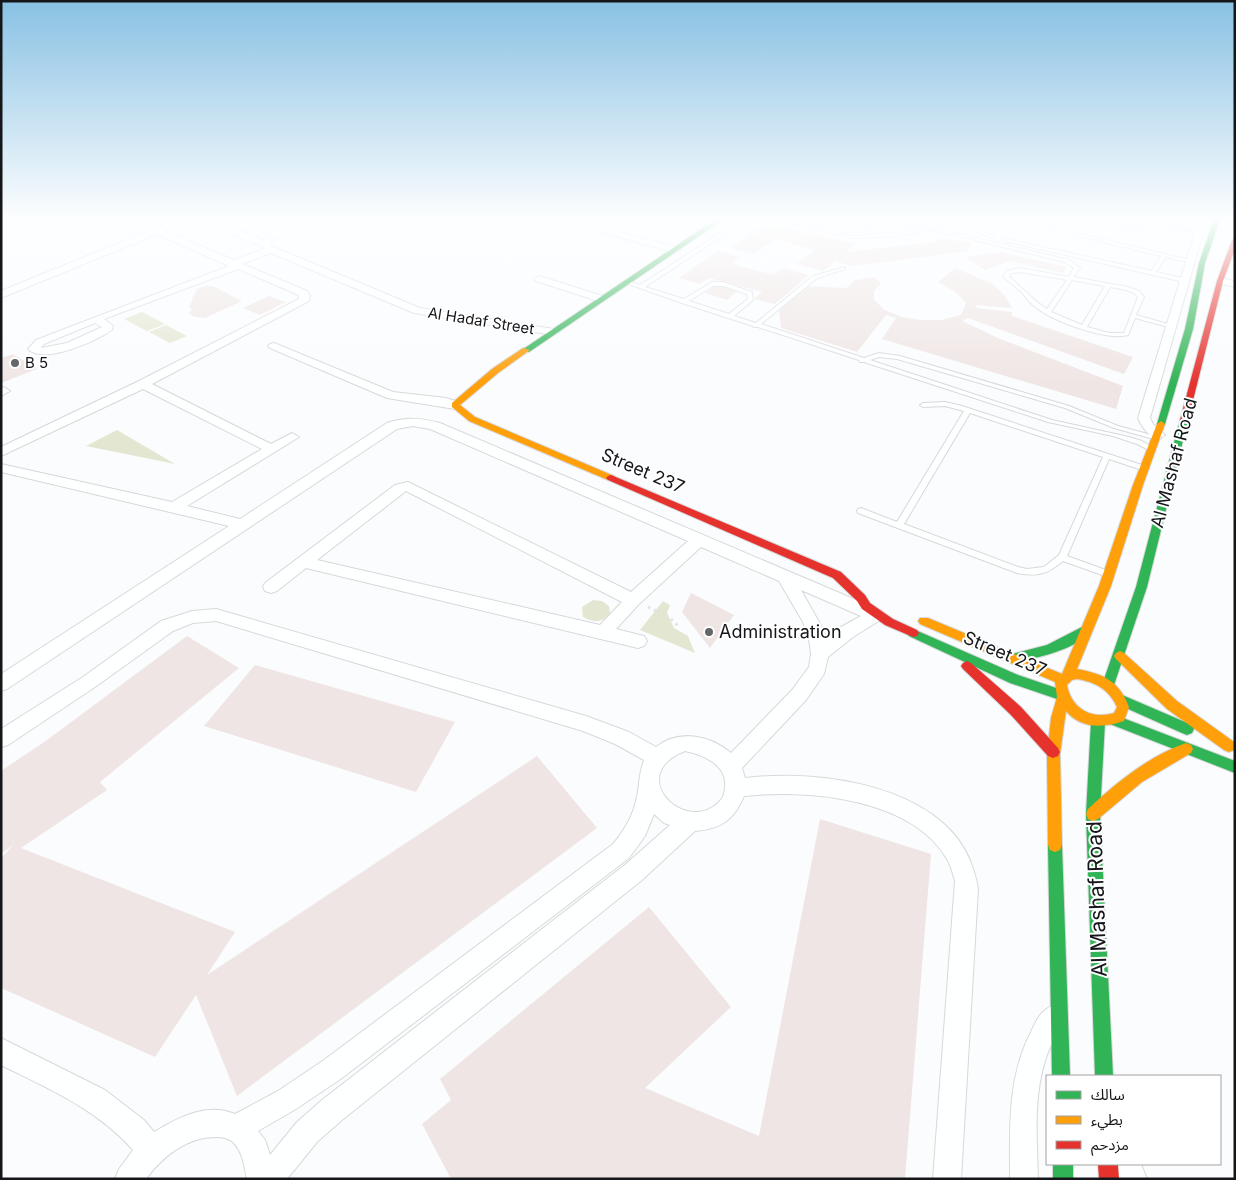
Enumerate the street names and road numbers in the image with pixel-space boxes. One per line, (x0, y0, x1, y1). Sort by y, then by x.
street label: Al Hadaf Street (427, 303, 536, 338)
street label: Al Mashaf Road (1146, 396, 1201, 530)
street label: Street 237 (599, 444, 688, 497)
street label: Street 237 (961, 627, 1050, 680)
street label: Al Mashaf Road (1081, 821, 1112, 977)

